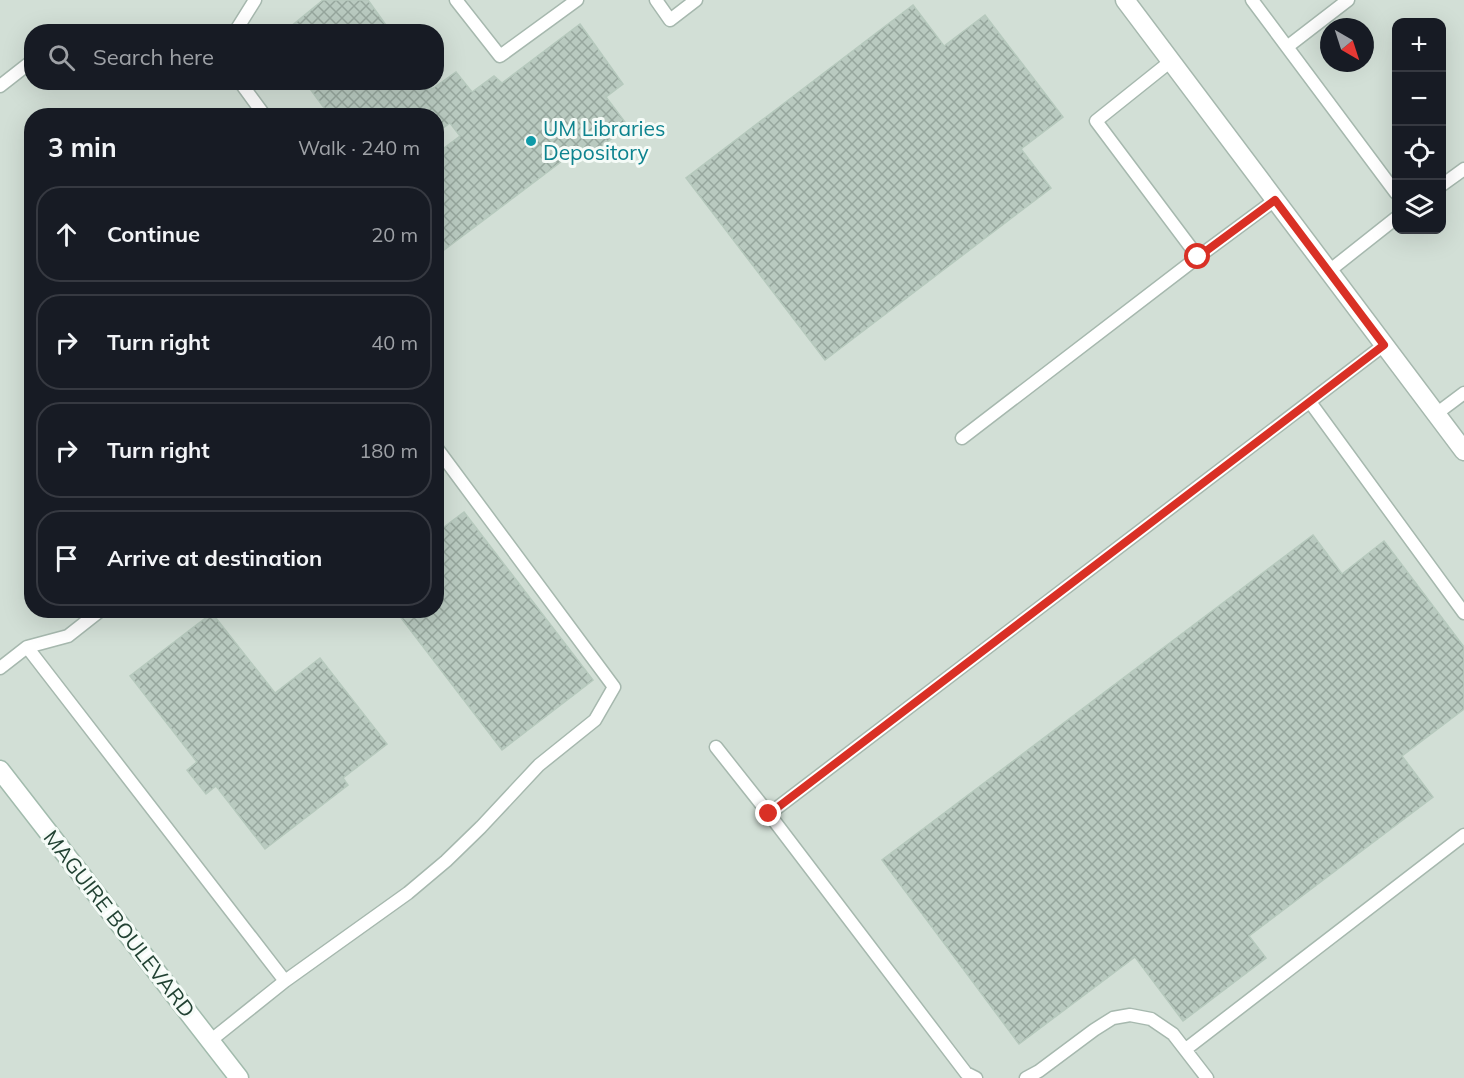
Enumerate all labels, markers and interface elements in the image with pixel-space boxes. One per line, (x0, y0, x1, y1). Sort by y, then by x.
north arrow (1320, 18, 1374, 72)
map controls (1392, 18, 1446, 234)
button: + (1392, 18, 1446, 72)
search box (24, 24, 444, 90)
icon: search (45, 41, 78, 74)
text: Search here (93, 43, 214, 71)
button: − (1392, 72, 1446, 126)
place label: UM Libraries Depository (543, 115, 665, 165)
button: locate (1392, 126, 1446, 180)
text: 3 min (48, 131, 117, 164)
marker: UM Libraries Depository (524, 134, 538, 148)
text: Walk · 240 m (298, 135, 420, 160)
button: layers (1392, 180, 1446, 234)
icon: ahead (50, 218, 83, 251)
text: Continue (107, 220, 200, 248)
text: 20 m (371, 222, 418, 247)
route start (1184, 243, 1210, 269)
icon: right (50, 326, 83, 359)
text: Turn right (107, 328, 210, 356)
text: 40 m (371, 330, 418, 355)
icon: right (50, 434, 83, 467)
text: Turn right (107, 436, 210, 464)
text: 180 m (359, 438, 418, 463)
icon: arrive (50, 542, 83, 575)
text: Arrive at destination (107, 544, 322, 572)
route end (755, 800, 781, 826)
street label: MAGUIRE BOULEVARD (39, 825, 201, 1022)

